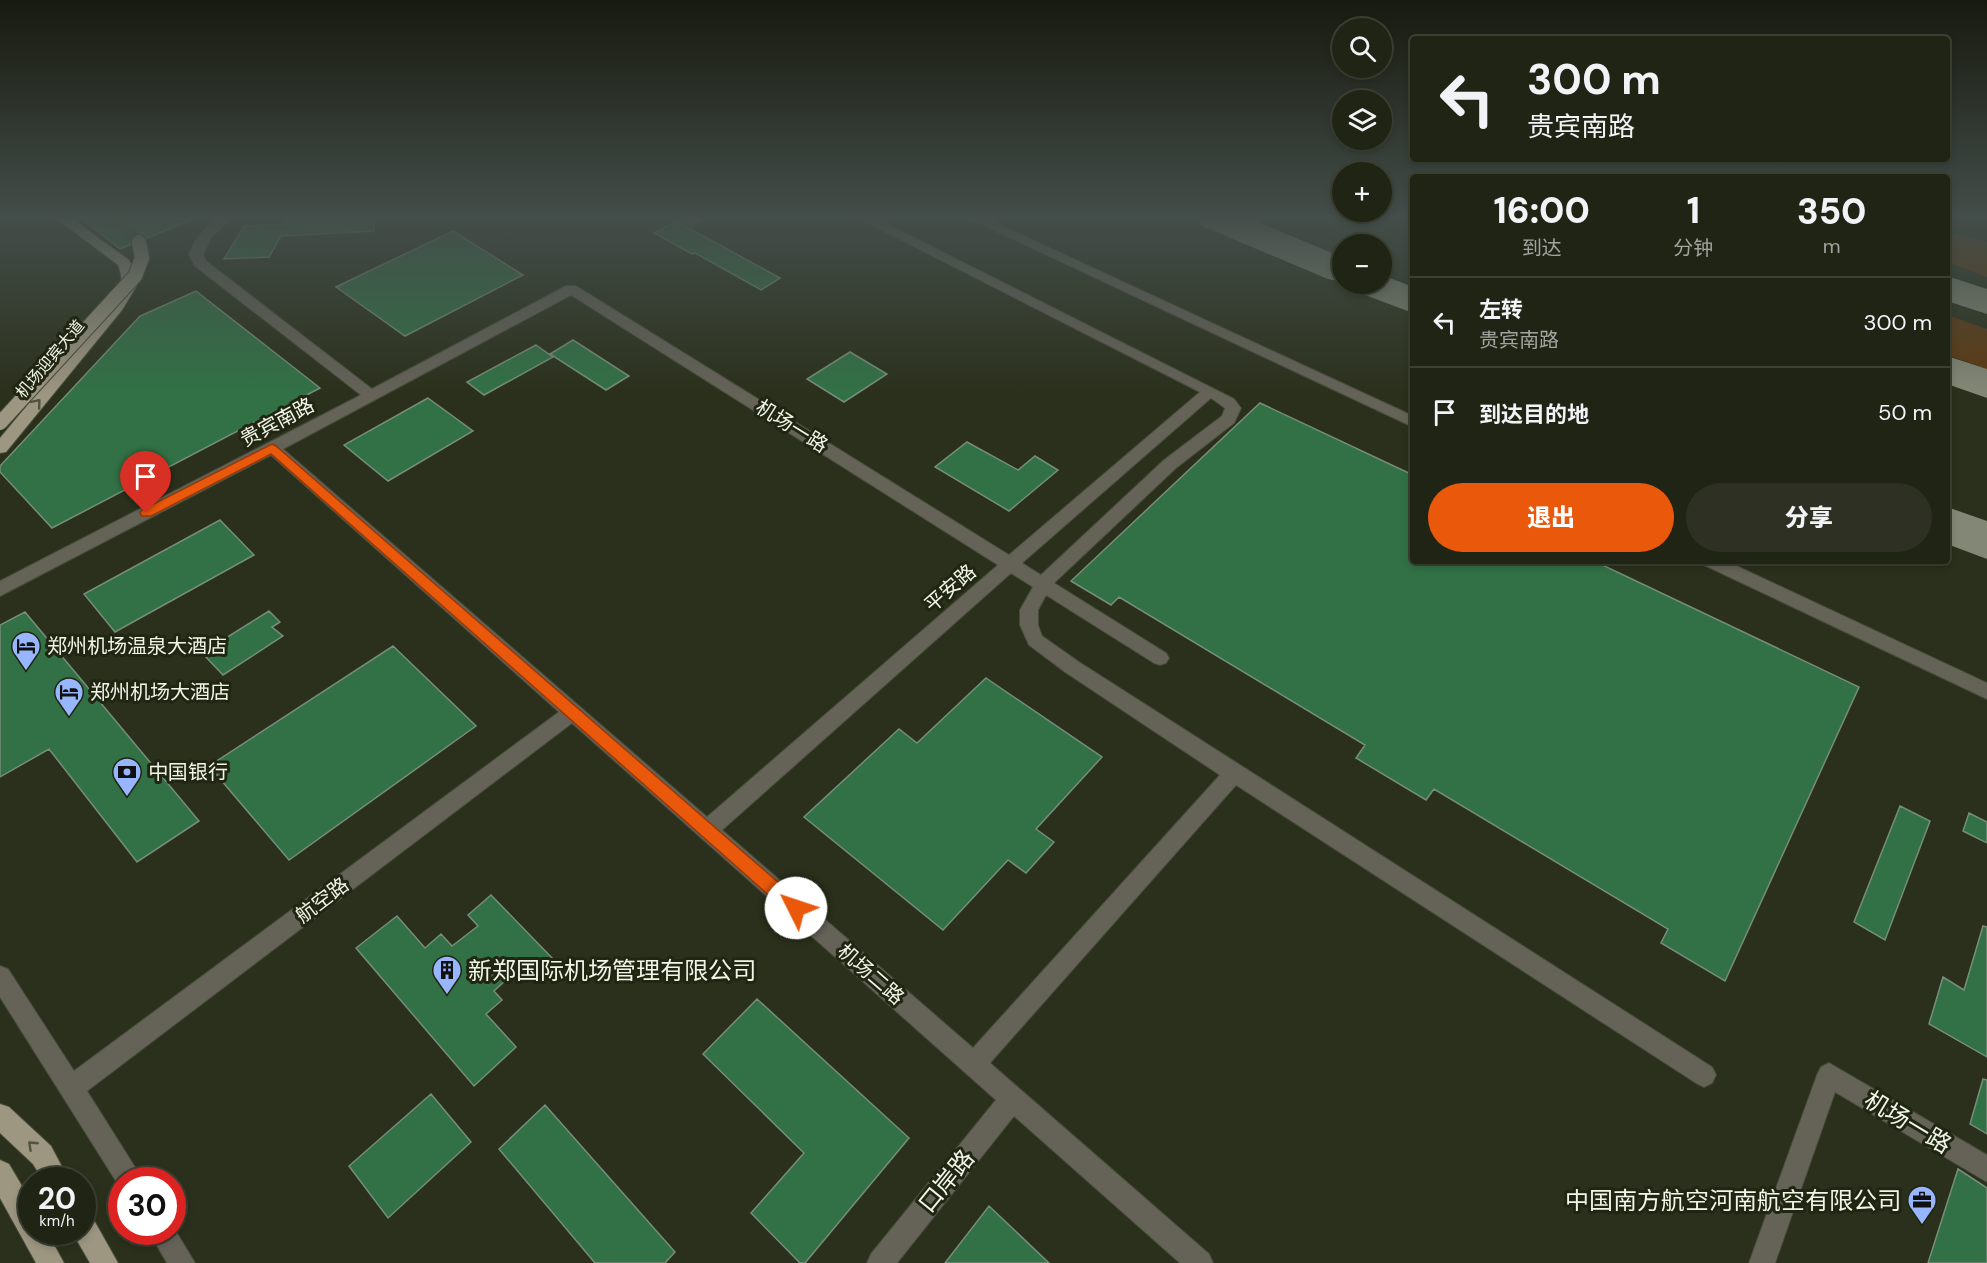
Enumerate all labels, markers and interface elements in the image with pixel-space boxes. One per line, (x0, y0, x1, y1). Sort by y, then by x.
map controls (1332, 18, 1392, 294)
button: search (1332, 18, 1392, 78)
text: 300 m (1527, 52, 1661, 107)
icon: left (1428, 60, 1506, 138)
button: layers (1332, 90, 1392, 150)
text: 贵宾南路 (1527, 109, 1635, 144)
button: + (1332, 162, 1392, 222)
text: 16:00 (1494, 187, 1590, 234)
text: 1 (1687, 187, 1700, 234)
text: 350 (1797, 188, 1866, 235)
text: m (1823, 233, 1841, 259)
button: − (1332, 234, 1392, 294)
text: 到达 (1522, 235, 1562, 261)
text: 分钟 (1673, 235, 1713, 261)
text: 左转 (1479, 295, 1523, 324)
icon: left (1428, 306, 1461, 339)
text: 300 m (1863, 308, 1932, 337)
street label: 机场迎宾大道 (11, 315, 89, 403)
text: 贵宾南路 (1479, 327, 1559, 353)
street label: 贵宾南路 (236, 392, 318, 452)
street label: 机场一路 (751, 394, 833, 458)
icon: arrive (1428, 396, 1461, 429)
text: 50 m (1878, 398, 1932, 427)
one-way arrow (30, 399, 41, 410)
text: 到达目的地 (1479, 400, 1589, 429)
pin (120, 451, 171, 513)
icon: arrive (129, 460, 162, 493)
button: 退出 (1428, 483, 1674, 552)
button: 分享 (1686, 483, 1932, 552)
street label: 平安路 (919, 559, 981, 617)
hotel icon: 郑州机场温泉大酒店 (10, 630, 42, 672)
place label: 郑州机场温泉大酒店 (47, 633, 227, 659)
hotel icon: 郑州机场大酒店 (53, 676, 85, 718)
place label: 郑州机场大酒店 (90, 679, 230, 705)
bank icon: 中国银行 (111, 756, 143, 798)
place label: 中国银行 (148, 759, 228, 785)
street label: 航空路 (290, 872, 354, 928)
position arrow (764, 876, 828, 940)
street label: 机场二路 (832, 938, 910, 1010)
building icon: 新郑国际机场管理有限公司 (431, 954, 463, 996)
place label: 新郑国际机场管理有限公司 (468, 955, 756, 986)
street label: 机场一路 (1859, 1084, 1957, 1160)
one-way arrow (28, 1142, 39, 1153)
street label: 口岸路 (911, 1143, 981, 1219)
speed limit sign: 30 (108, 1167, 186, 1245)
text: 20 (38, 1179, 76, 1218)
office icon: 中国南方航空河南航空有限公司 (1906, 1184, 1938, 1226)
place label: 中国南方航空河南航空有限公司 (1565, 1185, 1901, 1216)
text: km/h (39, 1211, 75, 1231)

